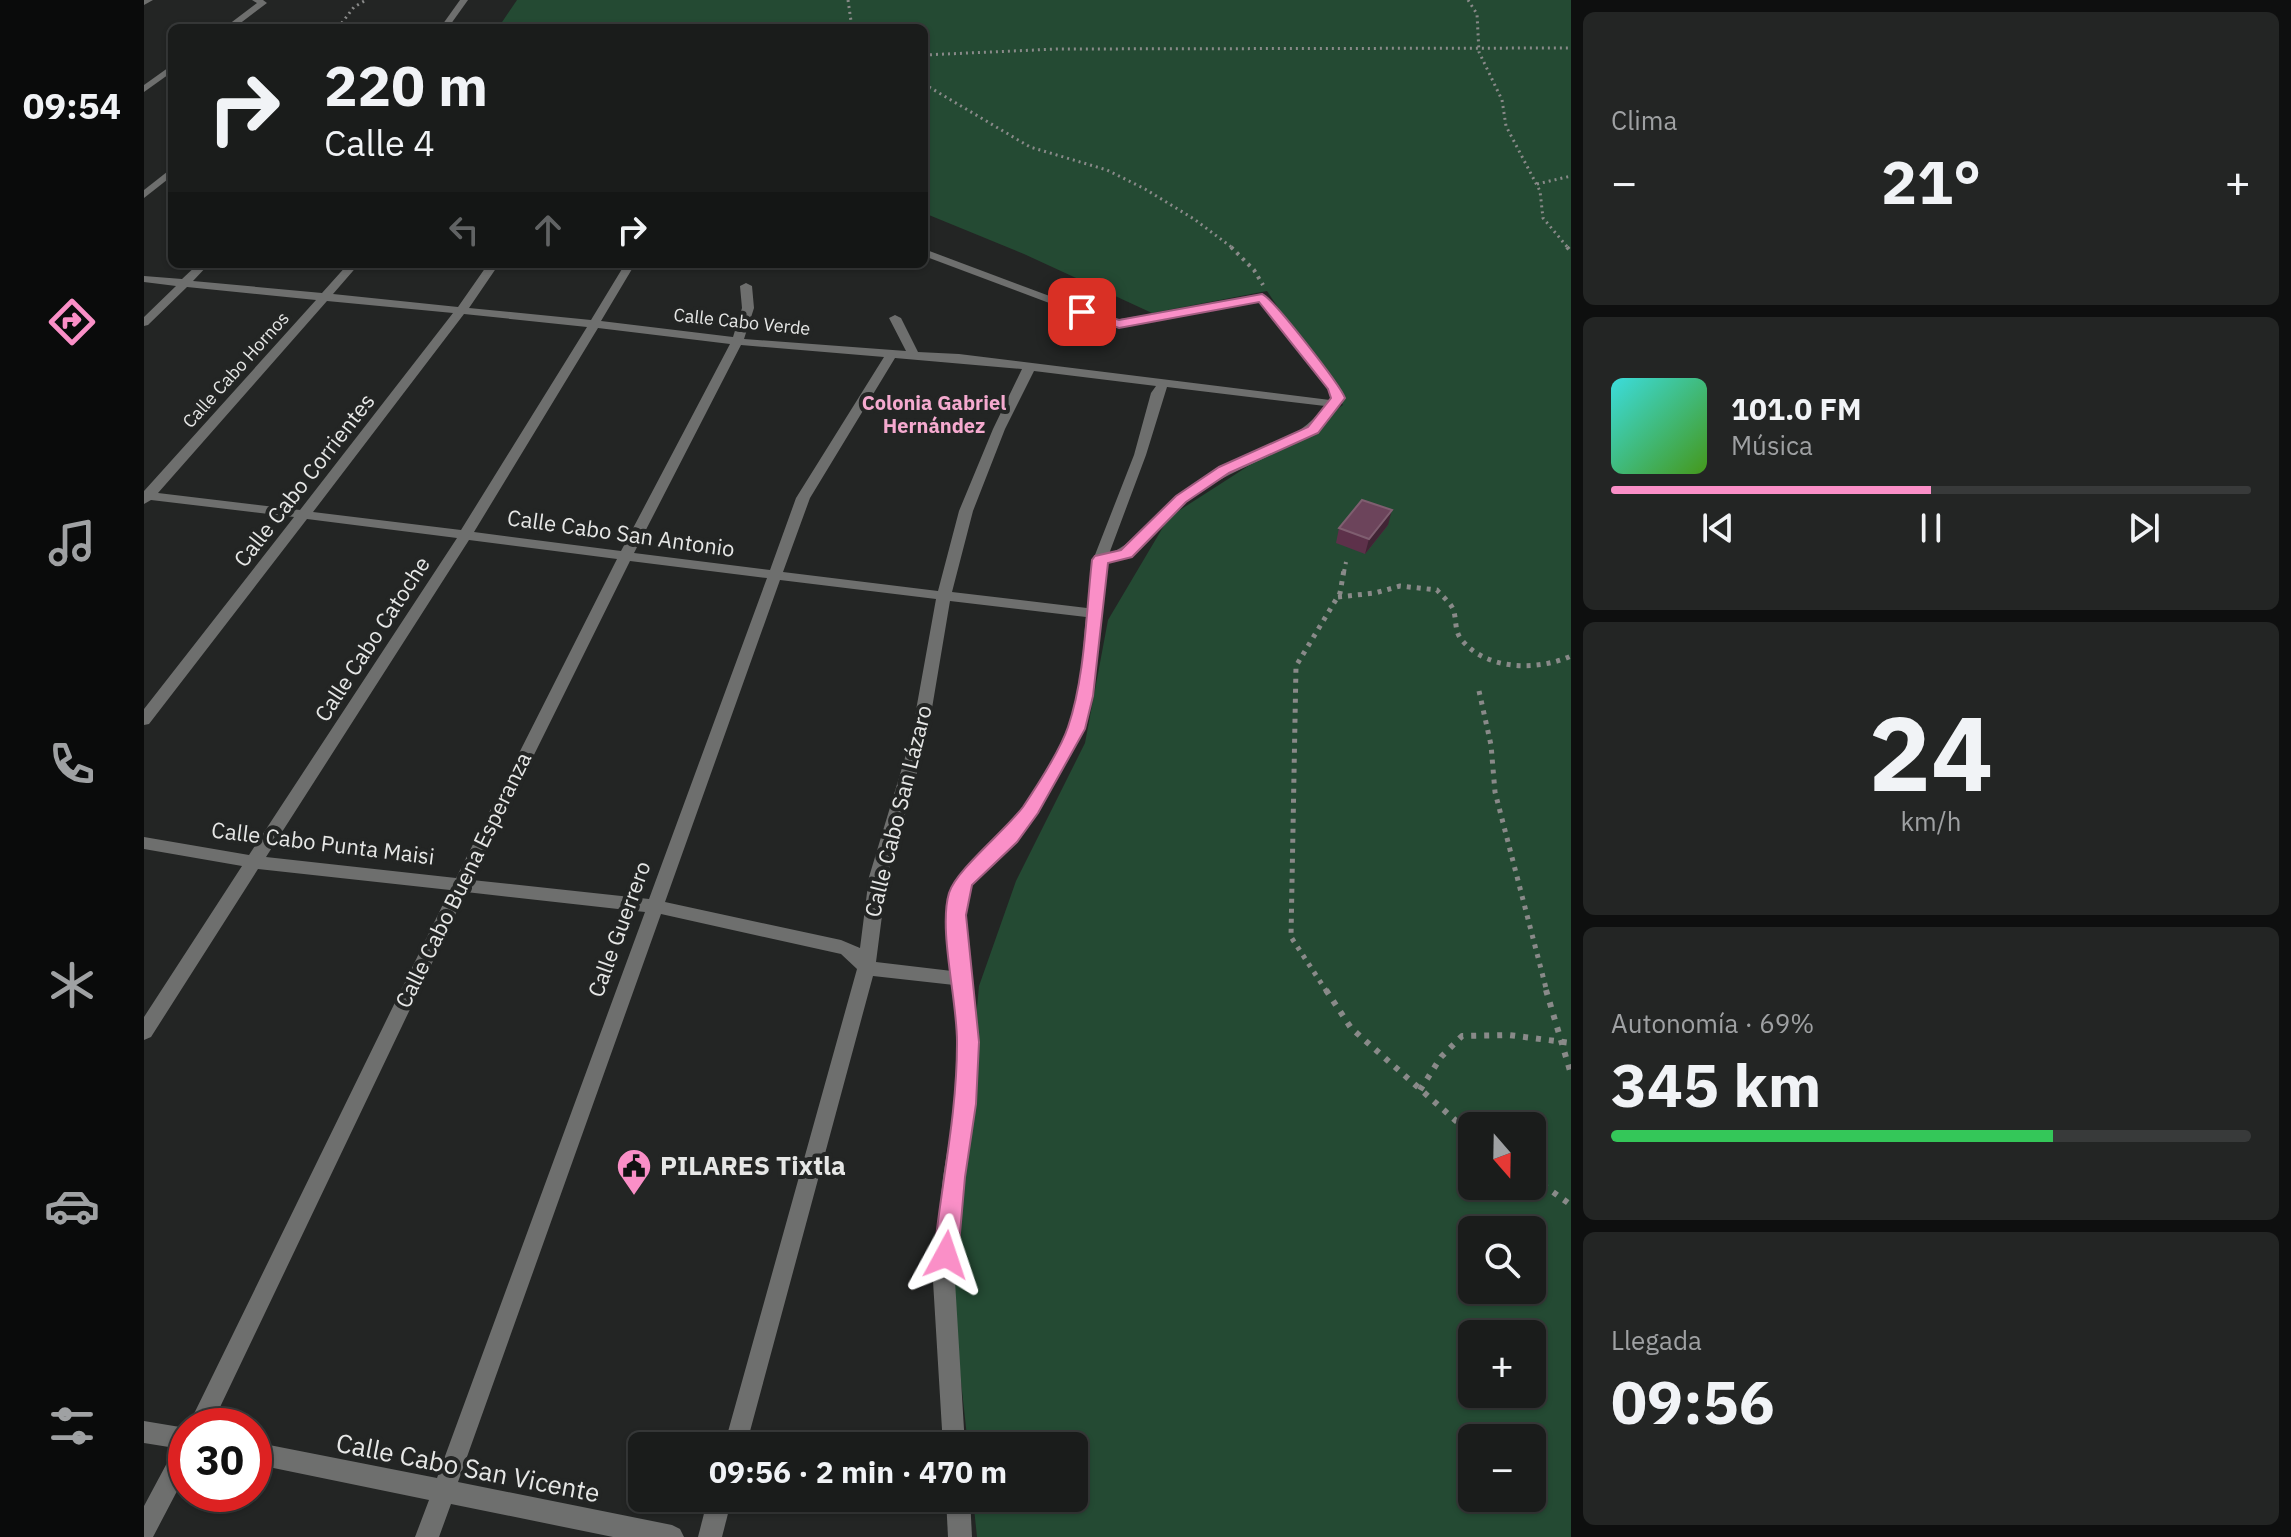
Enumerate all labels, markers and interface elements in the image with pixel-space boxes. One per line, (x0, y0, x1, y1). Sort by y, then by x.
text: 220 m (324, 49, 488, 121)
icon: right (192, 56, 296, 160)
text: 09:54 (23, 82, 121, 129)
text: Clima (1611, 103, 1677, 137)
text: Calle 4 (324, 119, 435, 166)
text: 21° (1881, 142, 1981, 221)
text: − (1611, 153, 1637, 210)
text: + (2225, 153, 2251, 210)
icon: left (442, 208, 486, 252)
icon: ahead (526, 208, 570, 252)
icon: right (610, 208, 654, 252)
pin (1048, 278, 1116, 346)
icon: arrive (1060, 290, 1104, 334)
icon: directions (44, 294, 100, 350)
street label: Calle Cabo Verde (673, 303, 812, 340)
street label: Calle Cabo Hornos (177, 307, 294, 433)
street label: Calle Cabo Corrientes (227, 387, 381, 572)
district label: Colonia Gabriel Hernández (862, 389, 1006, 439)
text: 101.0 FM (1731, 389, 1862, 428)
text: Música (1731, 428, 1813, 462)
street label: Calle Cabo San Antonio (506, 502, 737, 563)
icon: previous (1696, 506, 1740, 550)
icon: pause (1909, 506, 1953, 550)
icon: next (2122, 506, 2166, 550)
icon: music (44, 515, 100, 571)
street label: Calle Cabo Catoche (307, 551, 436, 727)
text: 24 (1869, 684, 1993, 820)
street label: Calle Cabo San Lázaro (857, 702, 938, 920)
icon: phone (44, 736, 100, 792)
street label: Calle Cabo Buena Esperanza (388, 747, 537, 1012)
text: km/h (1900, 804, 1962, 838)
street label: Calle Cabo Punta Maisi (210, 814, 436, 871)
street label: Calle Guerrero (580, 857, 657, 1001)
icon: climate (44, 957, 100, 1013)
text: Autonomía · 69% (1611, 1006, 1814, 1040)
text: 345 km (1611, 1045, 1821, 1124)
north arrow (1458, 1112, 1546, 1200)
map controls (1458, 1112, 1546, 1512)
public building icon: PILARES Tixtla (615, 1147, 653, 1197)
place label: PILARES Tixtla (660, 1148, 846, 1182)
icon: car (44, 1178, 100, 1234)
position arrow (904, 1213, 988, 1297)
button: search (1458, 1216, 1546, 1304)
button: + (1458, 1320, 1546, 1408)
text: Llegada (1611, 1323, 1702, 1357)
text: 09:56 (1611, 1362, 1775, 1441)
icon: filters (44, 1398, 100, 1454)
speed limit sign: 30 (168, 1408, 272, 1512)
button: − (1458, 1424, 1546, 1512)
street label: Calle Cabo San Vicente (334, 1425, 603, 1509)
text: 09:56 · 2 min · 470 m (709, 1452, 1007, 1491)

